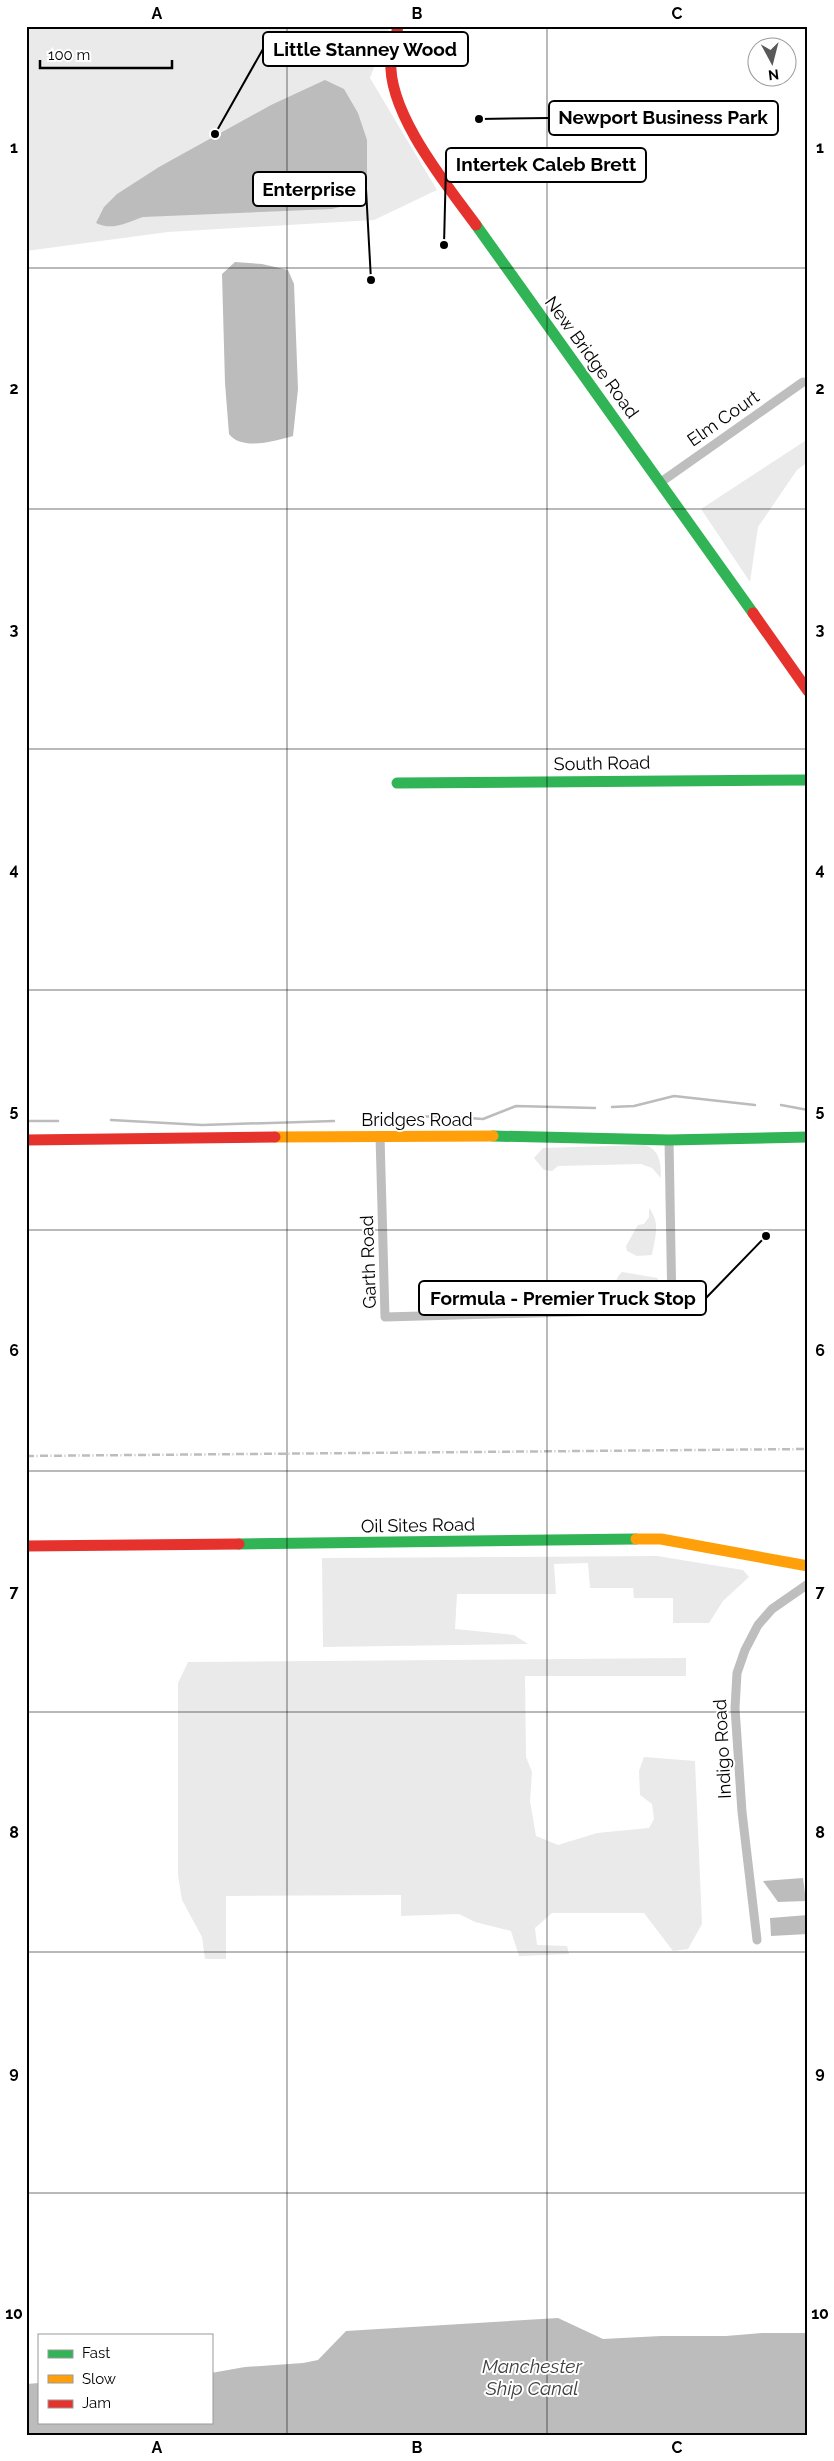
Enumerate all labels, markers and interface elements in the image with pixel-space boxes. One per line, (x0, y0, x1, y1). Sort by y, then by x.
text: A (152, 4, 163, 23)
text: B (412, 4, 423, 23)
text: C (672, 4, 683, 23)
callout: Little Stanney Wood (263, 32, 468, 66)
scale bar (40, 38, 172, 70)
text: Little Stanney Wood (273, 38, 457, 60)
north arrow (746, 38, 796, 88)
text: 100 m (48, 46, 90, 64)
text: N (767, 66, 780, 83)
callout: Newport Business Park (549, 101, 778, 135)
text: Newport Business Park (558, 106, 768, 128)
text: 1 (10, 138, 18, 157)
text: 1 (816, 138, 824, 157)
callout: Intertek Caleb Brett (446, 148, 646, 182)
text: Intertek Caleb Brett (456, 153, 637, 175)
callout: Enterprise (253, 172, 366, 206)
text: Enterprise (262, 178, 356, 200)
street label: New Bridge Road (541, 292, 643, 422)
text: 2 (9, 379, 19, 398)
text: 2 (815, 379, 825, 398)
street label: Elm Court (683, 386, 763, 450)
text: 3 (10, 620, 19, 639)
text: 3 (816, 620, 825, 639)
street label: South Road (554, 752, 650, 774)
text: 4 (9, 860, 19, 879)
text: 4 (815, 860, 825, 879)
text: 5 (10, 1101, 19, 1120)
text: 5 (816, 1101, 825, 1120)
street label: Bridges Road (361, 1109, 473, 1130)
street label: Garth Road (356, 1215, 380, 1309)
callout: Formula - Premier Truck Stop (419, 1281, 706, 1315)
text: Formula - Premier Truck Stop (430, 1287, 696, 1309)
text: 6 (9, 1341, 19, 1360)
text: 6 (815, 1341, 825, 1360)
street label: Oil Sites Road (361, 1514, 475, 1536)
text: 7 (10, 1582, 19, 1601)
text: 7 (816, 1582, 825, 1601)
street label: Indigo Road (709, 1699, 735, 1799)
text: 8 (9, 1823, 19, 1842)
text: 8 (815, 1823, 825, 1842)
text: 9 (9, 2063, 19, 2082)
text: 9 (815, 2063, 825, 2082)
text: 10 (5, 2304, 23, 2323)
text: 10 (811, 2304, 829, 2323)
legend (38, 2334, 212, 2424)
text: Fast (82, 2344, 110, 2362)
water label: Manchester Ship Canal (482, 2355, 584, 2399)
text: Slow (82, 2370, 116, 2388)
text: Jam (82, 2394, 111, 2412)
text: A (152, 2438, 163, 2457)
text: B (412, 2438, 423, 2457)
text: C (672, 2438, 683, 2457)

